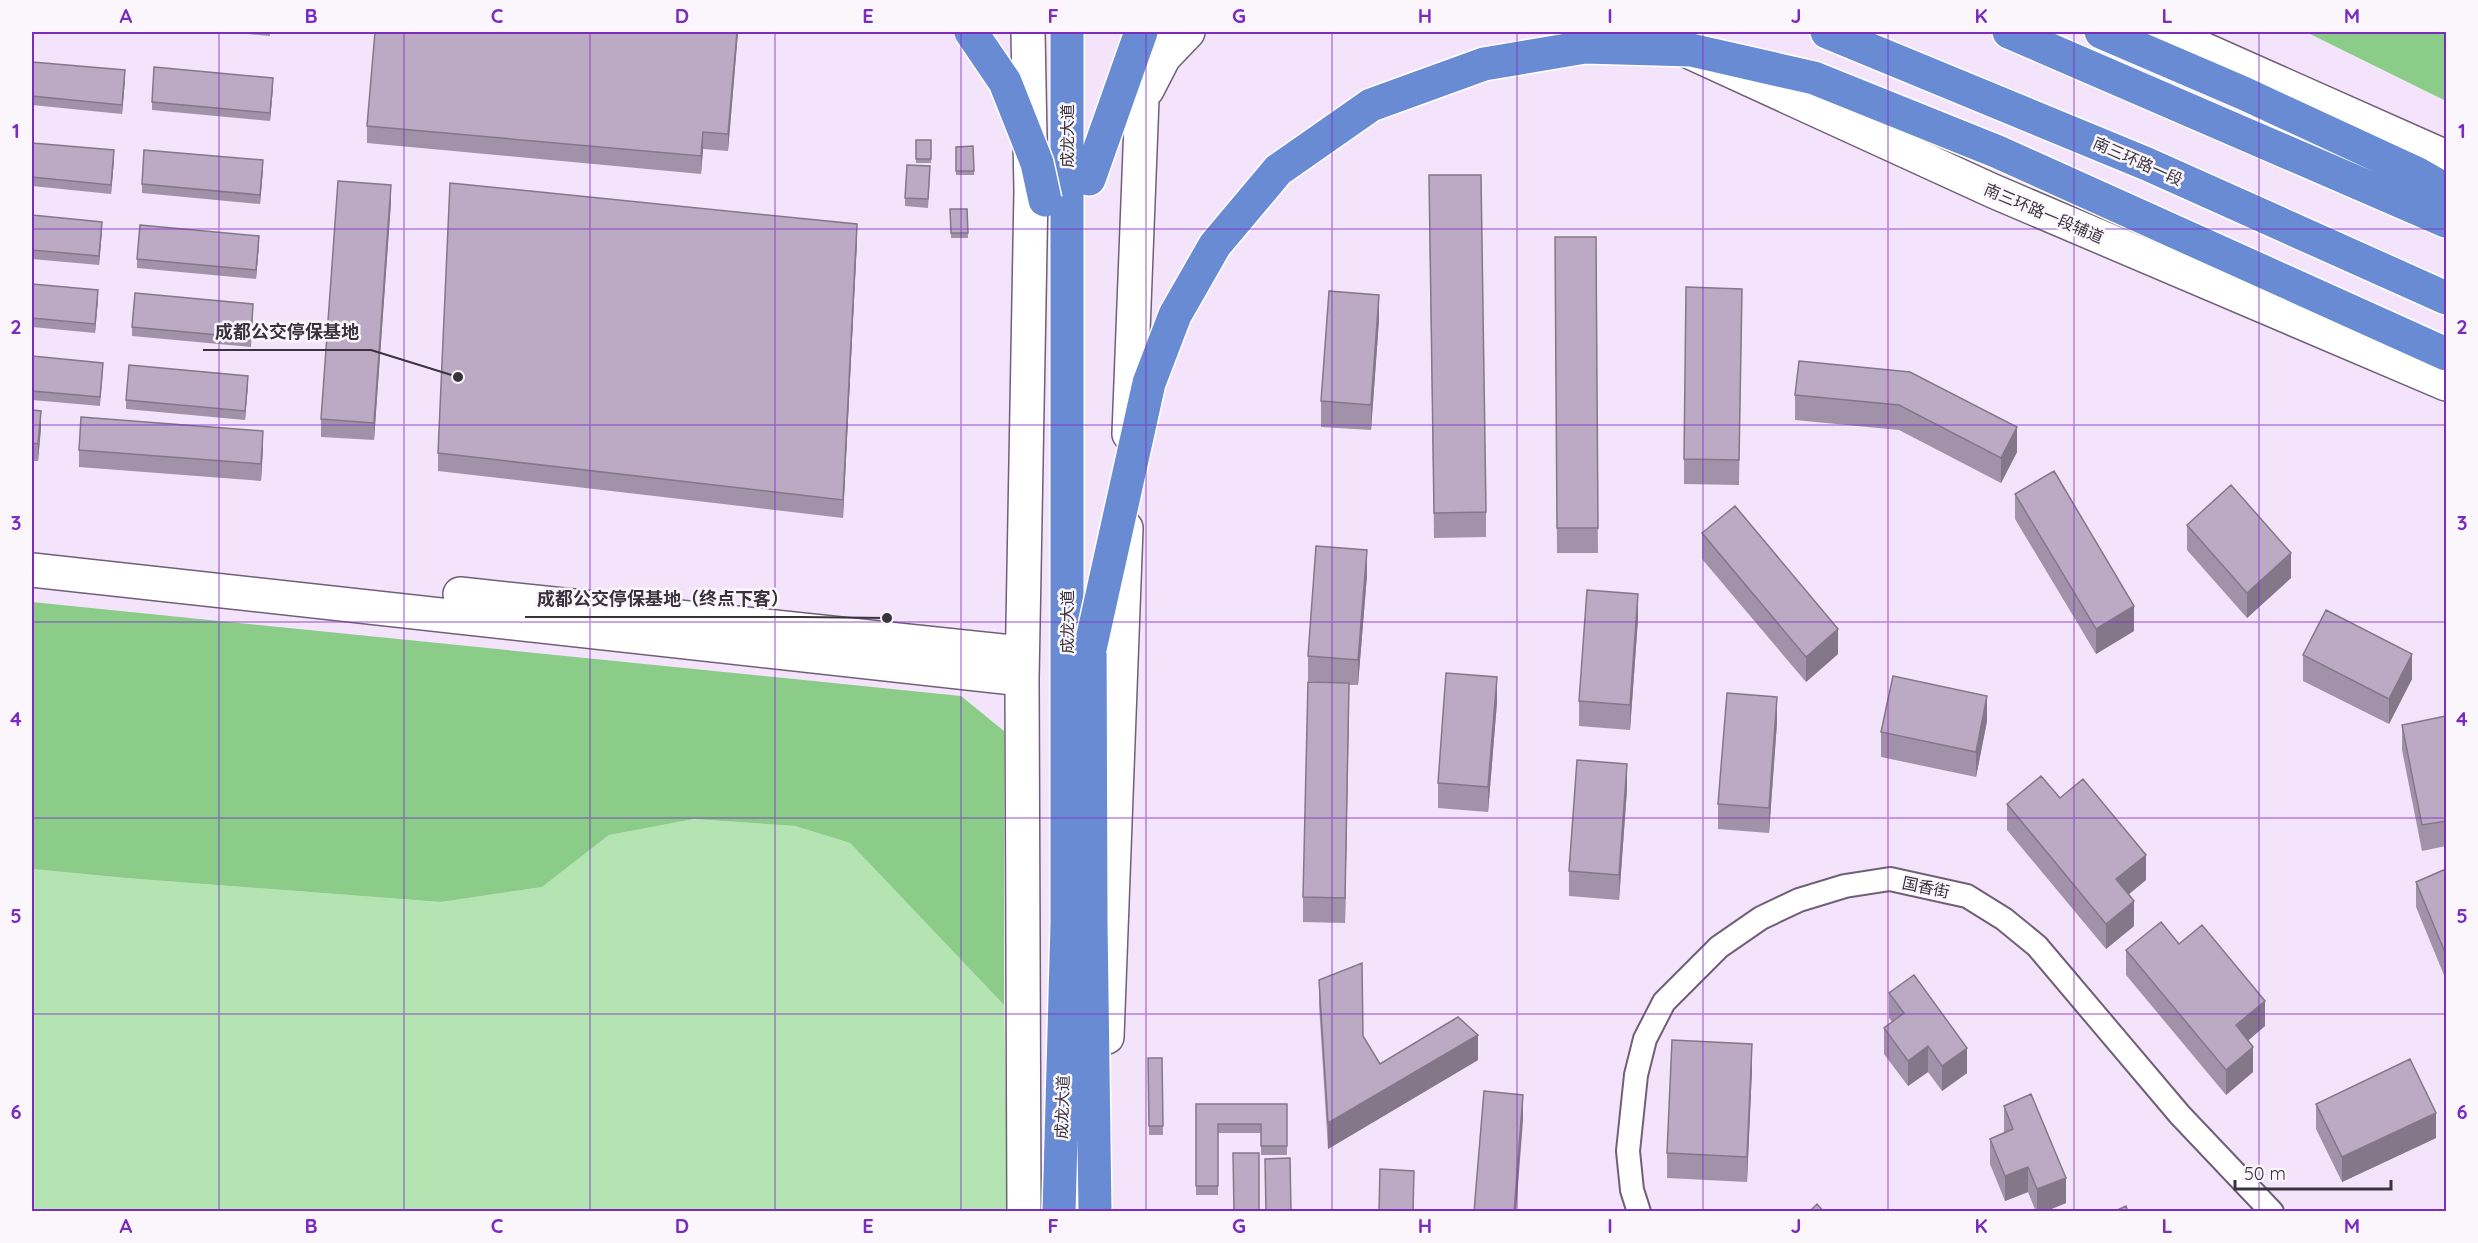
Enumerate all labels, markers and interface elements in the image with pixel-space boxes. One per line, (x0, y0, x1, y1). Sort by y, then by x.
text: A (120, 3, 133, 28)
text: B (304, 3, 318, 28)
text: C (491, 3, 504, 28)
text: D (675, 3, 689, 28)
text: E (862, 3, 874, 28)
text: F (1047, 3, 1059, 28)
text: G (1232, 3, 1246, 28)
text: H (1418, 3, 1432, 28)
text: I (1607, 3, 1613, 28)
text: J (1790, 3, 1802, 28)
text: K (1974, 3, 1988, 28)
text: L (2161, 3, 2173, 28)
text: M (2344, 3, 2360, 28)
street label: 成龙大道 (1057, 104, 1077, 168)
text: 1 (12, 118, 20, 143)
text: 1 (2458, 118, 2466, 143)
street label: 南三环路一段 (2090, 132, 2186, 190)
street label: 南三环路一段辅道 (1981, 179, 2107, 247)
text: 2 (10, 314, 22, 339)
callout: 成都公交停保基地 (203, 314, 371, 350)
text: 2 (2456, 314, 2468, 339)
text: 成都公交停保基地 (215, 320, 359, 343)
text: 3 (11, 510, 21, 535)
text: 3 (2457, 510, 2467, 535)
callout: 成都公交停保基地（终点下客） (525, 581, 801, 617)
text: 成都公交停保基地（终点下客） (537, 587, 789, 610)
street label: 成龙大道 (1057, 590, 1077, 654)
text: 4 (10, 706, 22, 731)
text: 4 (2456, 706, 2468, 731)
street label: 国香街 (1900, 872, 1952, 902)
text: 5 (10, 903, 22, 928)
text: 5 (2456, 903, 2468, 928)
street label: 成龙大道 (1051, 1075, 1073, 1139)
text: 6 (10, 1099, 22, 1124)
text: 6 (2456, 1099, 2468, 1124)
scale bar (2235, 1153, 2391, 1191)
text: 50 m (2244, 1162, 2286, 1185)
text: A (120, 1213, 133, 1238)
text: B (304, 1213, 318, 1238)
text: C (491, 1213, 504, 1238)
text: D (675, 1213, 689, 1238)
text: E (862, 1213, 874, 1238)
text: F (1047, 1213, 1059, 1238)
text: G (1232, 1213, 1246, 1238)
text: H (1418, 1213, 1432, 1238)
text: I (1607, 1213, 1613, 1238)
text: J (1790, 1213, 1802, 1238)
text: K (1974, 1213, 1988, 1238)
text: L (2161, 1213, 2173, 1238)
text: M (2344, 1213, 2360, 1238)

